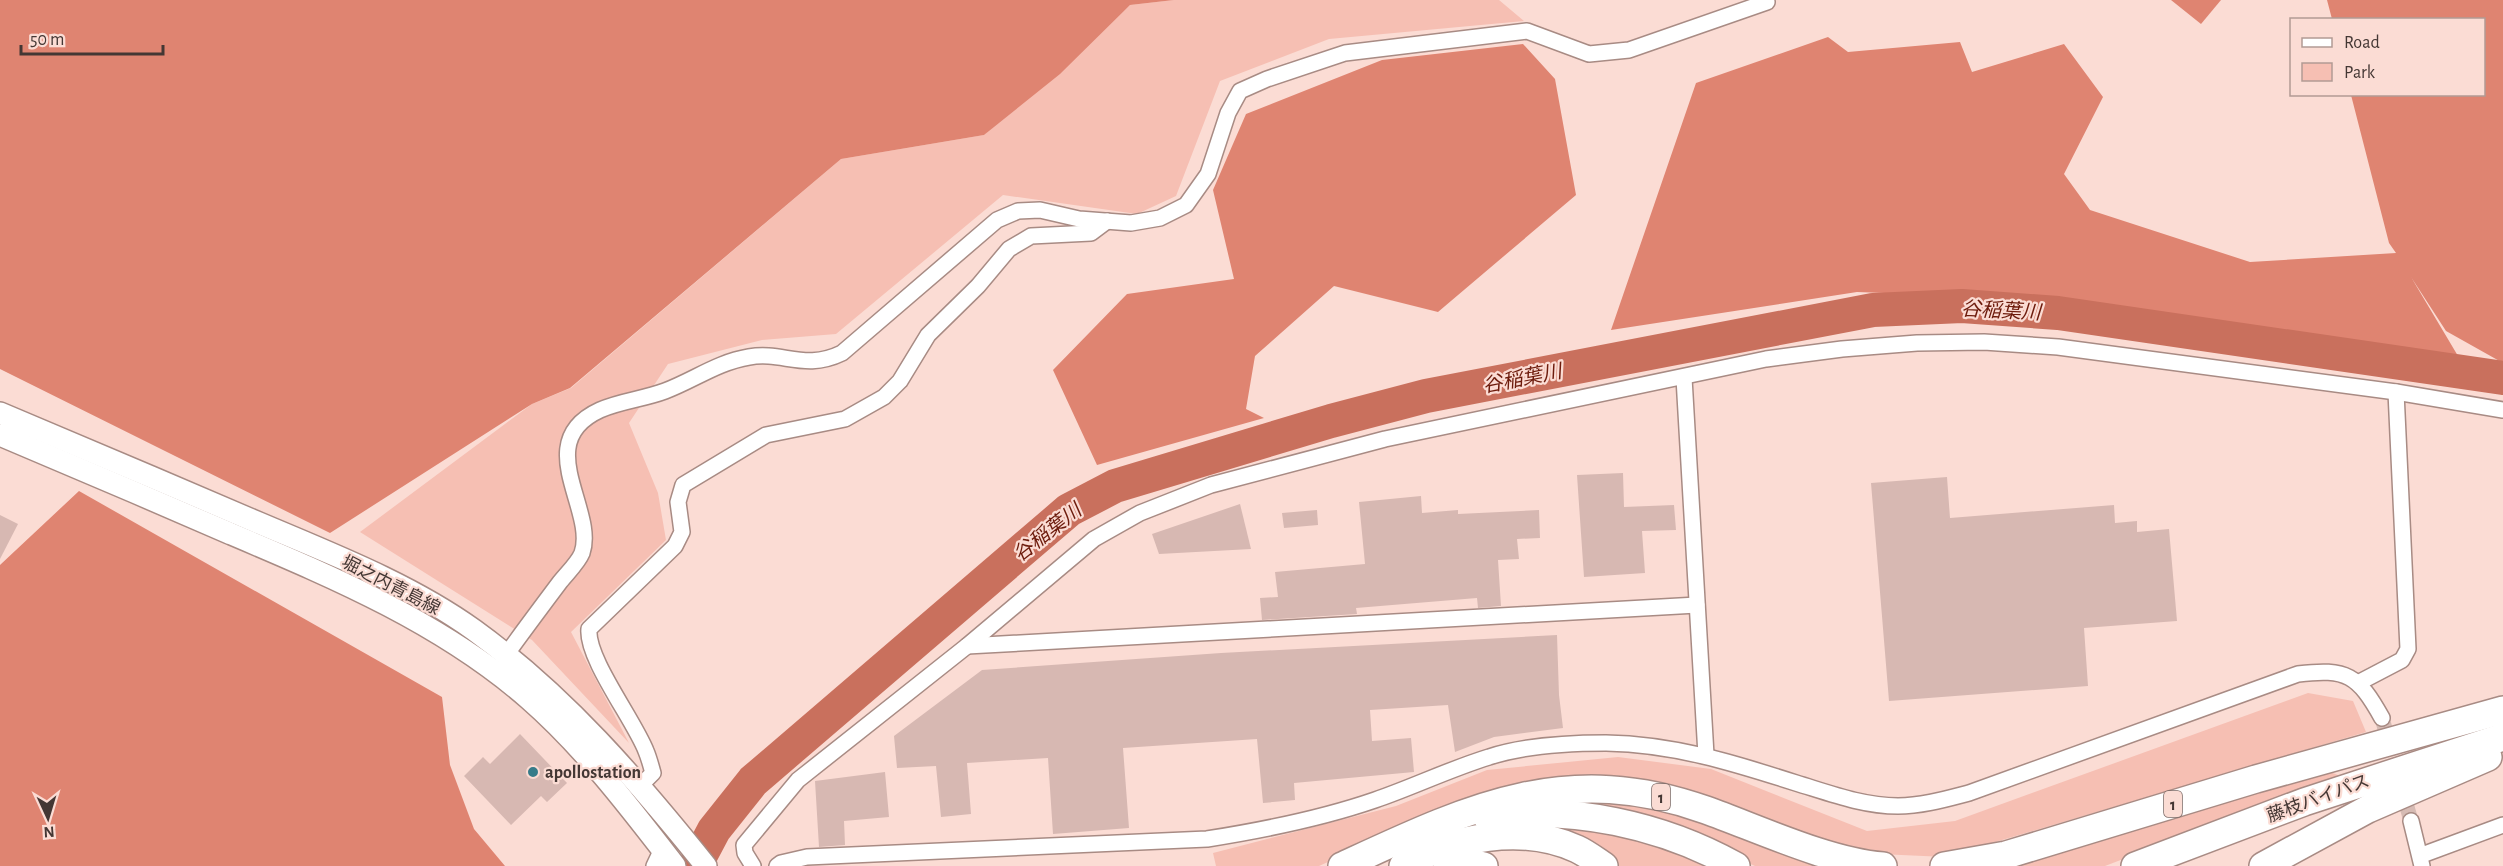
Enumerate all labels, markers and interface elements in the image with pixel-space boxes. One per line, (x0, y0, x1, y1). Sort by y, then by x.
scale bar (21, 18, 164, 56)
legend (2290, 18, 2485, 96)
text: 50 m (30, 31, 64, 49)
text: Road (2344, 34, 2380, 52)
text: Park (2344, 64, 2376, 82)
water label: 谷稲葉川 (1960, 298, 2043, 323)
water label: 谷稲葉川 (1481, 360, 1565, 396)
water label: 谷稲葉川 (1009, 498, 1087, 565)
street label: 堀之内青島線 (338, 552, 444, 618)
place label: apollostation (545, 764, 641, 782)
marker: apollostation (526, 765, 540, 779)
street label: 藤枝バイパス (2264, 771, 2372, 826)
road number: 1 (1652, 784, 1670, 810)
north arrow (18, 788, 78, 848)
road number: 1 (2164, 791, 2182, 817)
text: N (43, 824, 55, 840)

